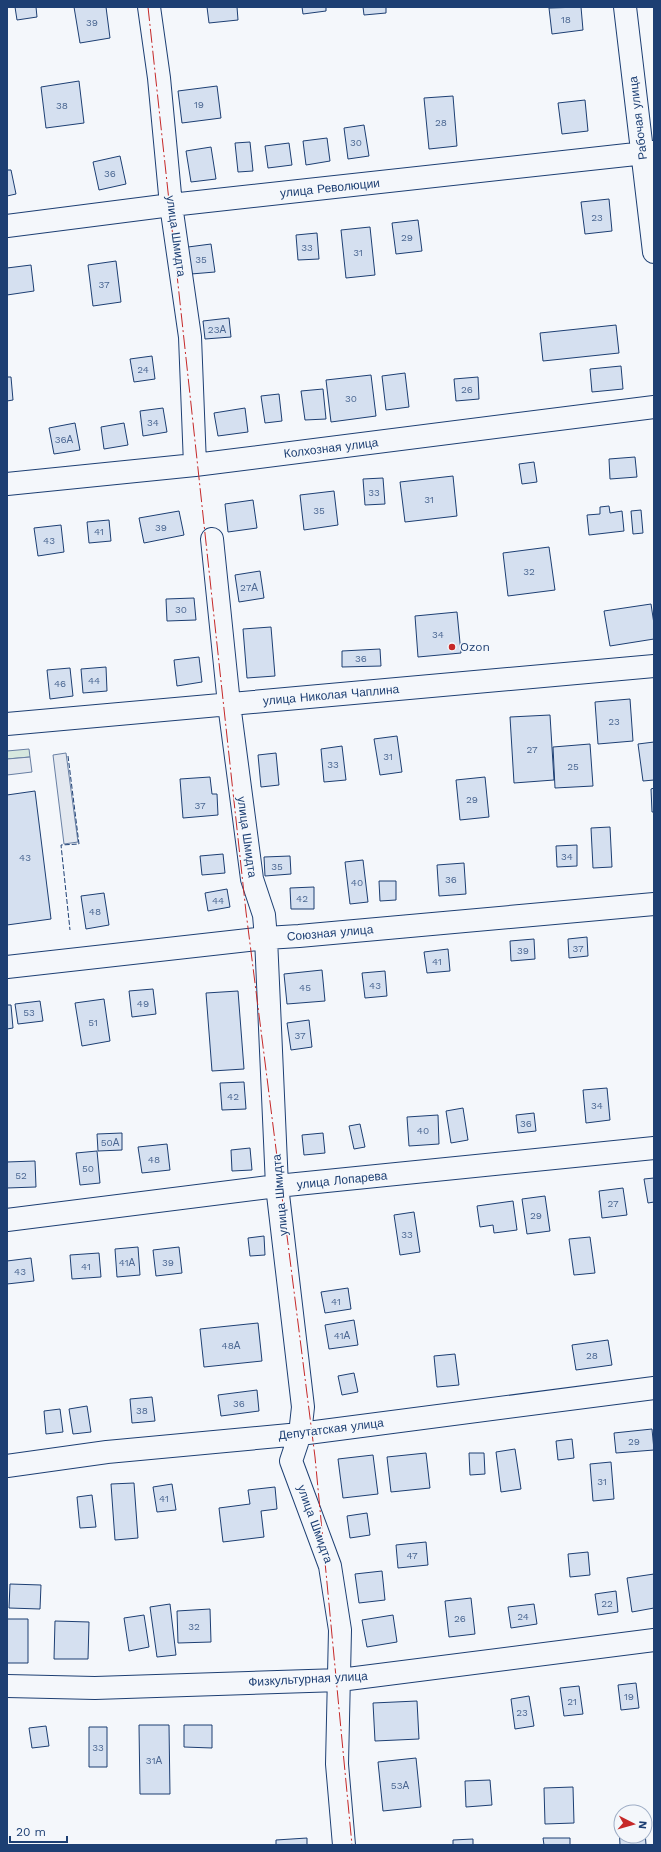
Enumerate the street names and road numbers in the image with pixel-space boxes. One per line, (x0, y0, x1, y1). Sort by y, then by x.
street label: Рабочая улица (626, 75, 650, 161)
street label: улица Революции (279, 176, 381, 200)
street label: улица Шмидта (163, 194, 189, 278)
street label: Колхозная улица (283, 435, 379, 461)
street label: улица Николая Чаплина (262, 682, 400, 708)
street label: улица Шмидта (234, 795, 260, 879)
street label: Союзная улица (286, 922, 374, 944)
street label: улица Шмидта (269, 1153, 291, 1236)
street label: улица Лопарева (296, 1168, 388, 1192)
street label: Депутатская улица (277, 1416, 385, 1442)
street label: улица Шмидта (294, 1483, 336, 1565)
street label: Физкультурная улица (248, 1669, 369, 1689)

